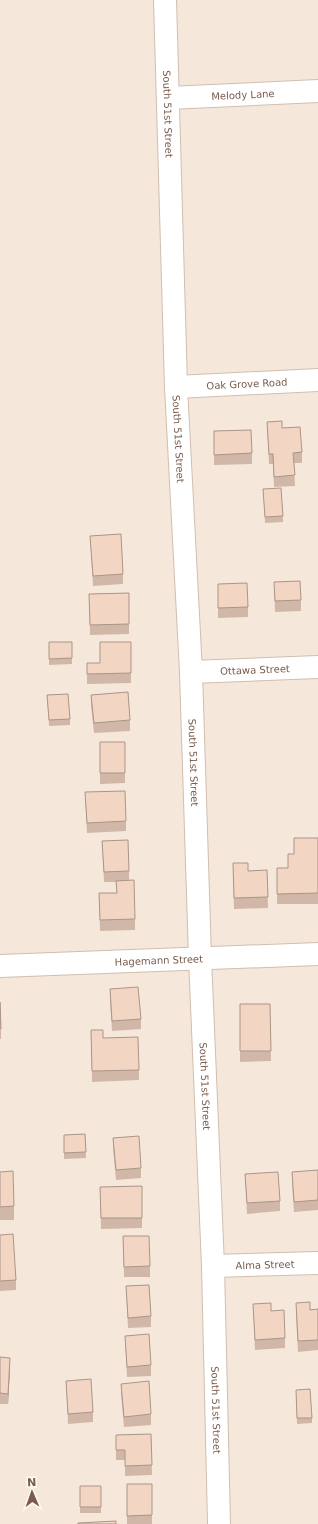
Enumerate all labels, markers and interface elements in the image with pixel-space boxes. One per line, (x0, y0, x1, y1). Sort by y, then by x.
street label: South 51st Street (161, 70, 175, 158)
street label: Melody Lane (211, 88, 275, 101)
street label: Oak Grove Road (206, 376, 288, 391)
street label: South 51st Street (171, 395, 187, 483)
street label: Ottawa Street (220, 663, 290, 676)
street label: South 51st Street (187, 718, 201, 807)
street label: Hagemann Street (115, 953, 203, 967)
street label: South 51st Street (198, 1042, 213, 1130)
street label: Alma Street (235, 1258, 295, 1271)
street label: South 51st Street (210, 1366, 223, 1454)
north arrow (12, 1472, 52, 1512)
text: N (27, 1476, 37, 1489)

